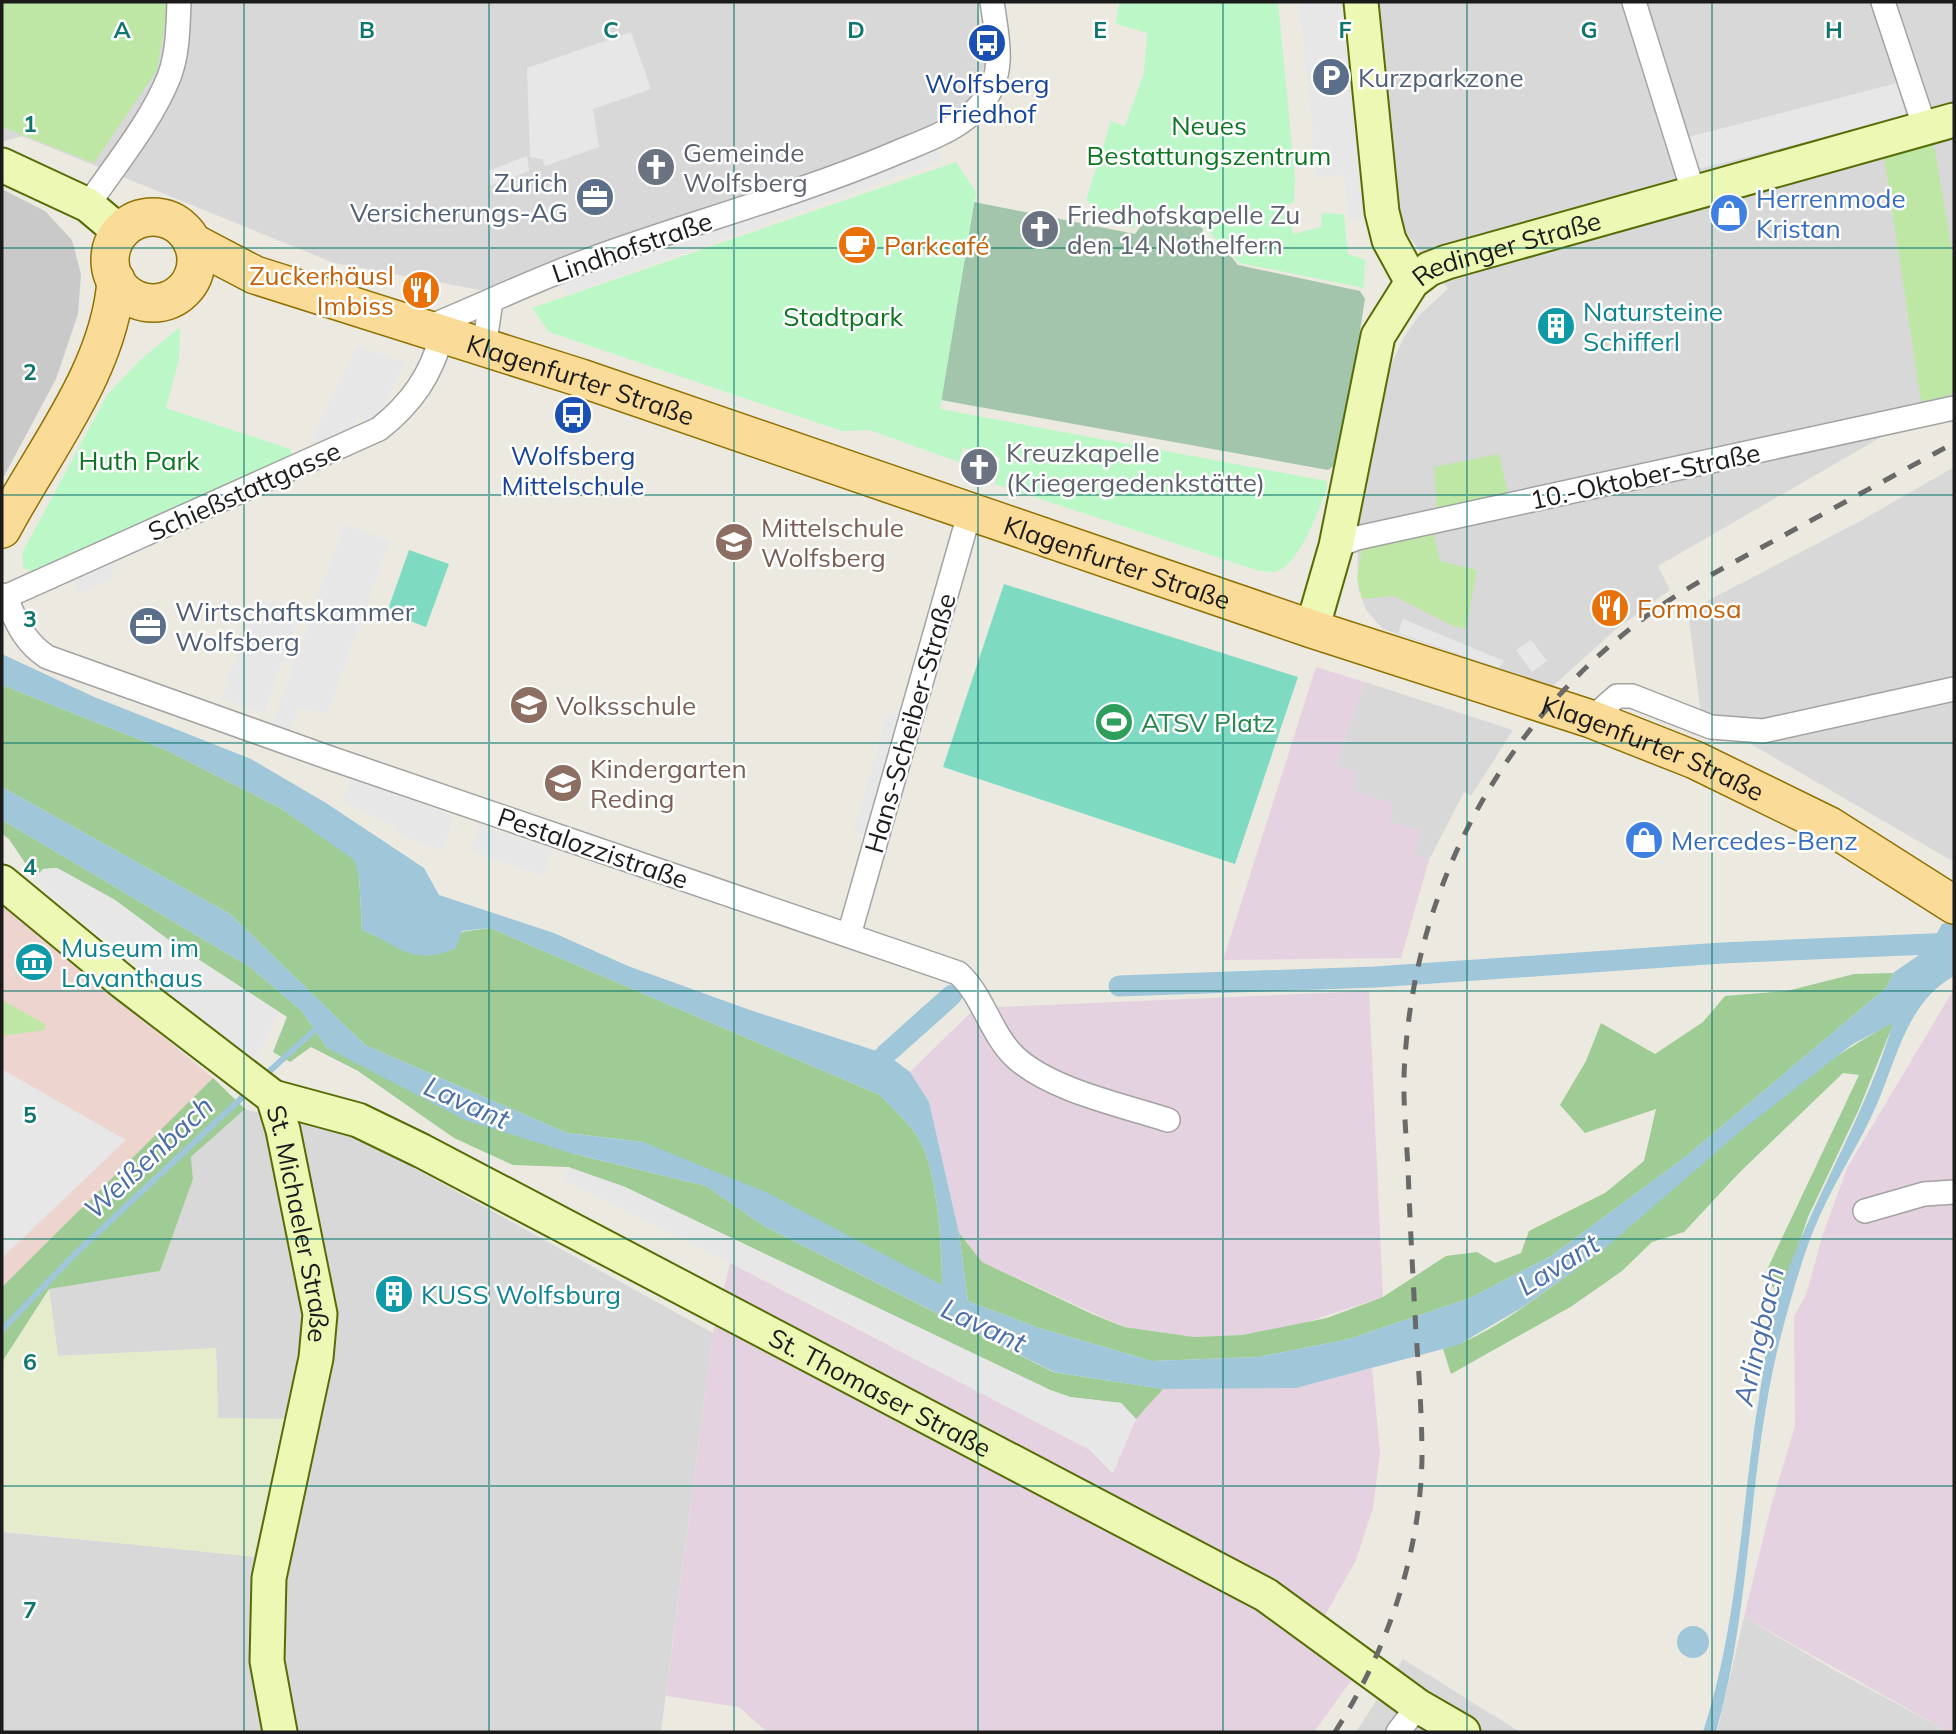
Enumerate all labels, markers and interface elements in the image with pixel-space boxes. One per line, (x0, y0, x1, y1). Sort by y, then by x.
text: A (113, 15, 131, 44)
text: B (359, 15, 375, 44)
text: C (603, 15, 619, 44)
text: D (847, 15, 865, 44)
text: E (1093, 15, 1107, 44)
text: F (1338, 15, 1352, 44)
text: G (1580, 15, 1598, 44)
text: H (1825, 15, 1843, 44)
bus stop icon: Wolfsberg Friedhof (966, 22, 1008, 64)
parking icon: Kurzparkzone (1310, 56, 1352, 98)
place label: Kurzparkzone (1358, 61, 1524, 94)
place label: Wolfsberg Friedhof (925, 67, 1049, 130)
text: 1 (23, 109, 37, 138)
park label: Neues Bestattungszentrum (1087, 109, 1331, 172)
place label: Gemeinde Wolfsberg (683, 136, 808, 199)
church icon: Gemeinde Wolfsberg (635, 146, 677, 188)
place label: Zurich Versicherungs-AG (350, 166, 568, 229)
office icon: Zurich Versicherungs-AG (574, 176, 616, 218)
place label: Herrenmode Kristan (1756, 182, 1906, 245)
shop icon: Herrenmode Kristan (1708, 192, 1750, 234)
place label: Friedhofskapelle Zu den 14 Nothelfern (1067, 198, 1300, 261)
street label: Redinger Straße (1405, 203, 1604, 293)
street label: Lindhofstraße (548, 204, 716, 290)
church icon: Friedhofskapelle Zu den 14 Nothelfern (1019, 208, 1061, 250)
cafe icon: Parkcafé (836, 224, 878, 266)
place label: Parkcafé (884, 229, 989, 262)
place label: Zuckerhäusl Imbiss (249, 259, 394, 322)
restaurant icon: Zuckerhäusl Imbiss (400, 269, 442, 311)
place label: Natursteine Schifferl (1583, 295, 1723, 358)
park label: Stadtpark (783, 300, 903, 333)
building icon: Natursteine Schifferl (1535, 305, 1577, 347)
street label: Klagenfurter Straße (463, 326, 699, 432)
text: 2 (23, 357, 37, 386)
bus stop icon: Wolfsberg Mittelschule (552, 394, 594, 436)
street label: Schießstattgasse (143, 434, 345, 548)
place label: Kreuzkapelle (Kriegergedenkstätte) (1006, 436, 1265, 499)
street label: 10.-Oktober-Straße (1527, 436, 1763, 516)
place label: Wolfsberg Mittelschule (502, 439, 644, 502)
park label: Huth Park (79, 444, 200, 477)
church icon: Kreuzkapelle (Kriegergedenkstätte) (958, 446, 1000, 488)
street label: Klagenfurter Straße (1000, 508, 1235, 616)
place label: Mittelschule Wolfsberg (761, 511, 904, 574)
school or university icon: Mittelschule Wolfsberg (713, 521, 755, 563)
restaurant icon: Formosa (1589, 587, 1631, 629)
street label: Hans-Scheiber-Straße (857, 589, 963, 857)
place label: Formosa (1637, 592, 1742, 625)
place label: Wirtschaftskammer Wolfsberg (175, 595, 415, 658)
text: 3 (23, 604, 37, 633)
office icon: Wirtschaftskammer Wolfsberg (127, 605, 169, 647)
school or university icon: Volksschule (508, 684, 550, 726)
street label: Klagenfurter Straße (1538, 688, 1770, 808)
place label: Volksschule (556, 689, 696, 722)
sports icon: ATSV Platz (1093, 701, 1135, 743)
place label: ATSV Platz (1141, 706, 1275, 739)
place label: Kindergarten Reding (590, 752, 747, 815)
school or university icon: Kindergarten Reding (542, 762, 584, 804)
street label: Pestalozzistraße (493, 800, 693, 896)
shop icon: Mercedes-Benz (1623, 819, 1665, 861)
place label: Mercedes-Benz (1671, 824, 1858, 857)
text: 4 (23, 852, 37, 881)
place label: Museum im Lavanthaus (61, 931, 203, 994)
museum icon: Museum im Lavanthaus (13, 941, 55, 983)
water label: Lavant (419, 1068, 516, 1137)
water label: Weißenbach (76, 1088, 220, 1226)
text: 5 (23, 1100, 37, 1129)
street label: St. Michaeler Straße (260, 1101, 337, 1344)
water label: Lavant (1511, 1225, 1606, 1303)
water label: Arlingbach (1725, 1263, 1791, 1410)
building icon: KUSS Wolfsburg (373, 1273, 415, 1315)
place label: KUSS Wolfsburg (421, 1278, 621, 1311)
water label: Lavant (936, 1290, 1033, 1360)
street label: St. Thomaser Straße (763, 1320, 997, 1464)
text: 6 (23, 1347, 37, 1376)
text: 7 (23, 1595, 37, 1624)

